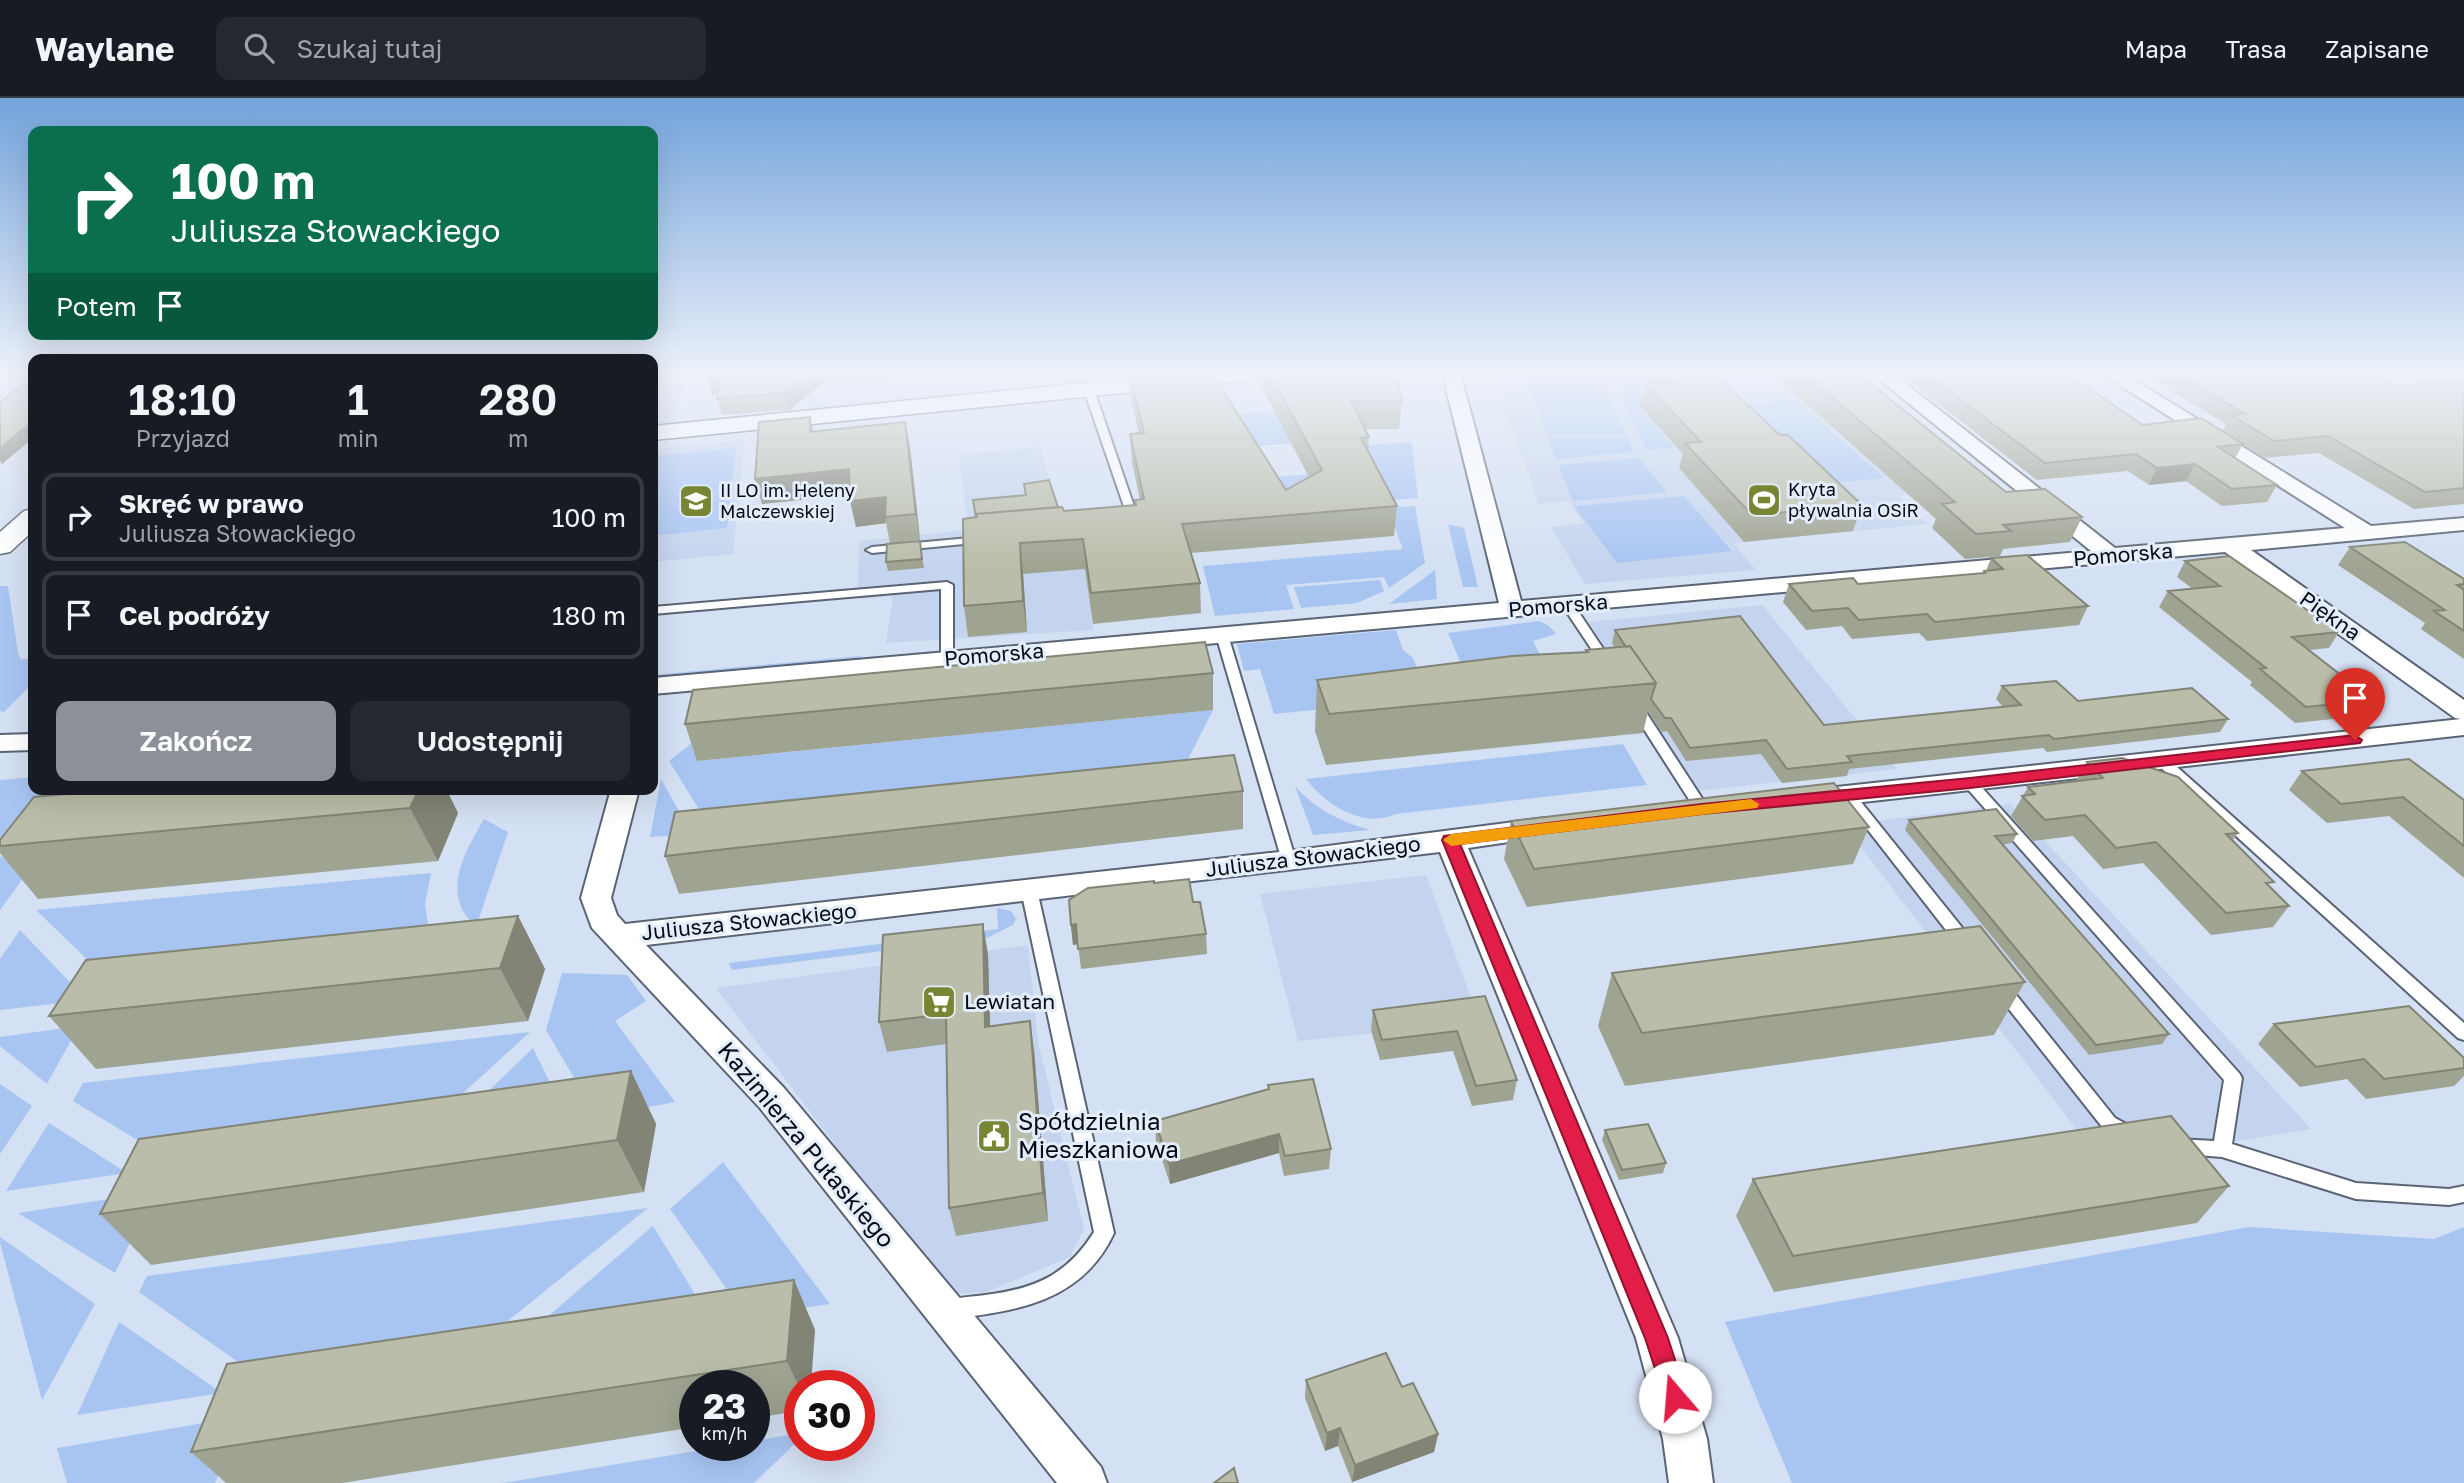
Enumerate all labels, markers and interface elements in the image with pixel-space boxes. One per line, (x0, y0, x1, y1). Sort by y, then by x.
search box (216, 17, 706, 80)
text: Waylane (35, 29, 174, 68)
icon: search (240, 29, 278, 67)
text: Szukaj tutaj (296, 33, 443, 64)
text: Mapa (2125, 34, 2187, 63)
text: Trasa (2225, 34, 2287, 63)
text: Zapisane (2325, 34, 2429, 63)
text: 100 m (171, 151, 315, 210)
icon: right (56, 154, 147, 245)
text: Juliusza Słowackiego (171, 211, 500, 249)
icon: arrive (151, 287, 189, 325)
text: Potem (56, 291, 137, 322)
text: 18:10 (129, 374, 237, 424)
text: 1 (348, 374, 369, 424)
text: 280 (479, 374, 557, 424)
text: Przyjazd (136, 424, 230, 452)
text: min (338, 424, 378, 452)
text: m (508, 424, 528, 452)
place label: Kryta pływalnia OSiR (1788, 478, 1919, 521)
place label: II LO im. Heleny Malczewskiej (720, 479, 855, 522)
sports icon: Kryta pływalnia OSiR (1745, 481, 1783, 519)
school or university icon: II LO im. Heleny Malczewskiej (677, 482, 715, 520)
text: Skręć w prawo (119, 488, 304, 519)
icon: right (60, 498, 98, 536)
text: 100 m (552, 502, 626, 533)
text: Juliusza Słowackiego (119, 519, 356, 547)
street label: Pomorska (2072, 537, 2174, 571)
street label: Piękna (2295, 585, 2366, 645)
street label: Pomorska (1507, 588, 1609, 622)
icon: arrive (60, 596, 98, 634)
text: Cel podróży (119, 600, 270, 631)
text: 180 m (552, 600, 626, 631)
street label: Pomorska (943, 637, 1045, 671)
pin (2325, 668, 2385, 740)
icon: arrive (2336, 679, 2374, 717)
button: Zakończ (56, 701, 336, 781)
button: Udostępnij (350, 701, 630, 781)
street label: Juliusza Słowackiego (1204, 830, 1422, 882)
street label: Juliusza Słowackiego (640, 897, 858, 945)
supermarket icon: Lewiatan (920, 983, 958, 1021)
place label: Lewiatan (964, 988, 1055, 1014)
street label: Kazimierza Pułaskiego (713, 1035, 902, 1253)
place label: Spółdzielnia Mieszkaniowa (1018, 1106, 1179, 1163)
public building icon: Spółdzielnia Mieszkaniowa (975, 1117, 1013, 1155)
position arrow (1638, 1360, 1712, 1434)
speed limit sign: 30 (784, 1370, 875, 1461)
text: 23 (703, 1385, 746, 1427)
text: km/h (702, 1422, 747, 1444)

